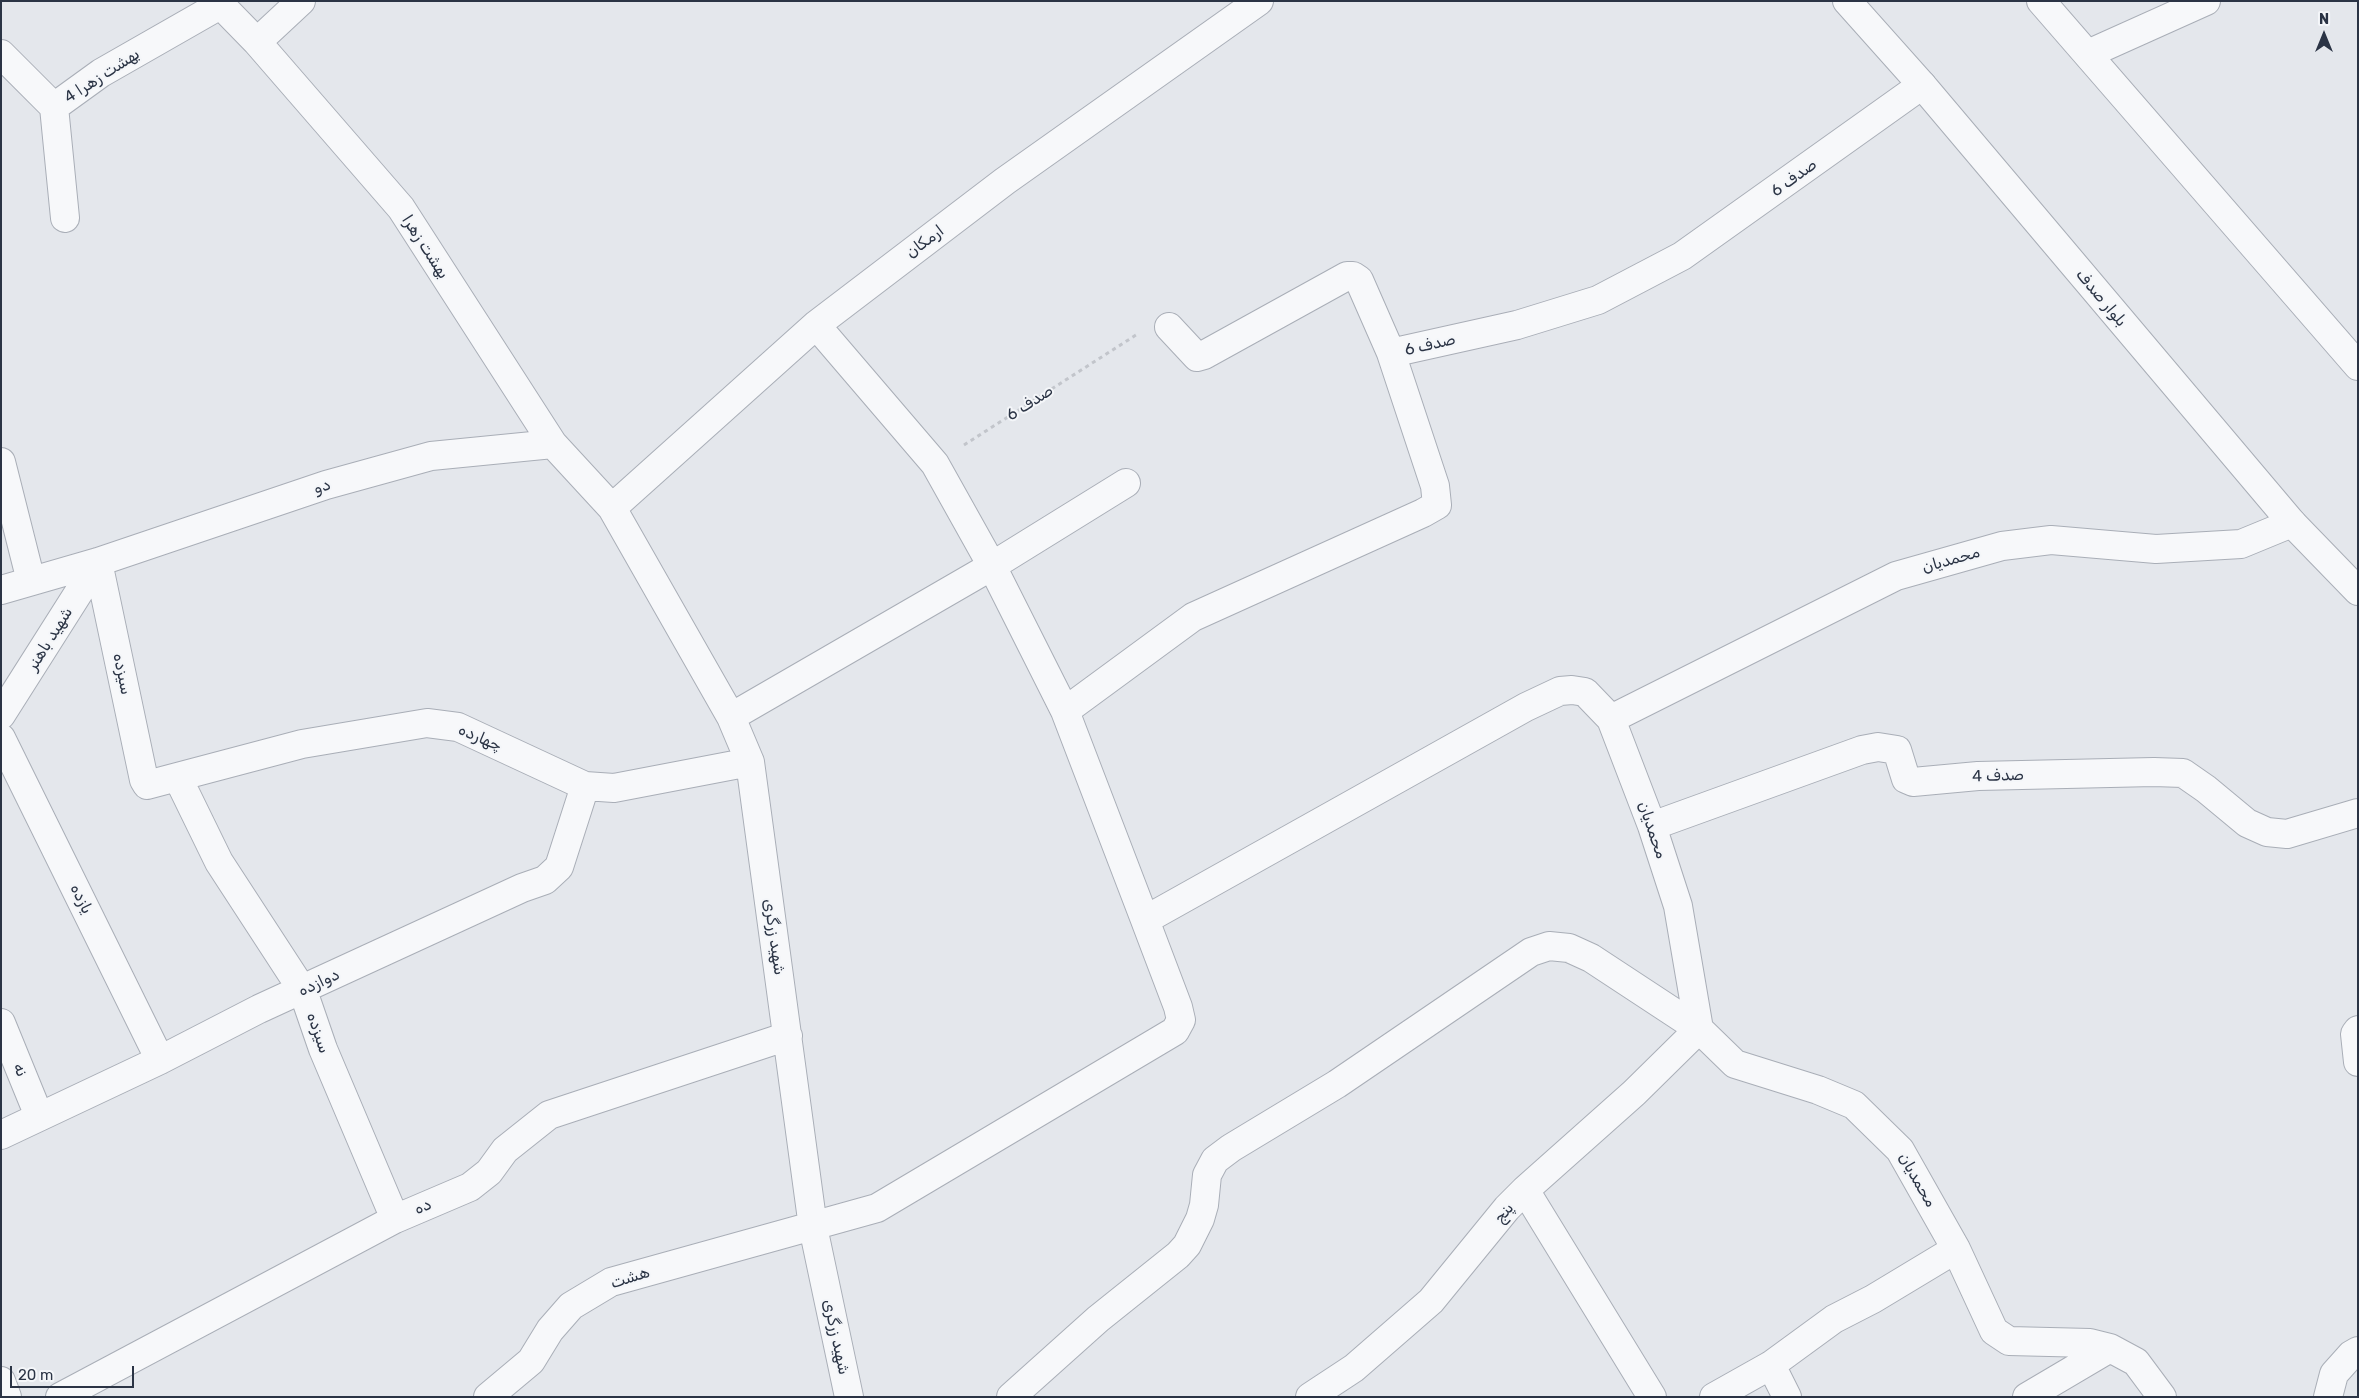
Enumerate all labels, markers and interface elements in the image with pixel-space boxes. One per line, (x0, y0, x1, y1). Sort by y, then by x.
north arrow (2299, 10, 2349, 60)
text: N (2319, 11, 2329, 28)
street label: بهشت زهرا 4 (61, 45, 143, 107)
street label: صدف 6 (1767, 155, 1821, 201)
street label: بهشت زهرا (397, 212, 453, 282)
street label: ارمکان (902, 221, 948, 263)
street label: بلوار صدف (2071, 265, 2131, 331)
street label: صدف 6 (1403, 330, 1457, 360)
street label: صدف 6 (1003, 381, 1057, 425)
street label: دو (311, 475, 333, 499)
street label: محمدیان (1920, 543, 1982, 577)
street label: شهید باهنر (23, 604, 77, 674)
street label: سیزده (108, 652, 136, 696)
street label: چهارده (455, 720, 505, 756)
street label: صدف 4 (1972, 766, 2024, 786)
street label: محمدیان (1633, 799, 1671, 861)
street label: یازده (66, 881, 96, 917)
street label: شهید زرگری (759, 898, 789, 976)
street label: دوازده (295, 965, 343, 1001)
street label: سیزده (302, 1010, 334, 1056)
street label: نه (9, 1060, 31, 1080)
street label: محمدیان (1894, 1149, 1940, 1211)
street label: ده (412, 1195, 434, 1219)
street label: پنج (1490, 1199, 1518, 1227)
street label: هشت (608, 1263, 652, 1293)
street label: شهید زرگری (819, 1297, 853, 1377)
scale bar (12, 1356, 136, 1388)
text: 20 m (18, 1366, 53, 1384)

